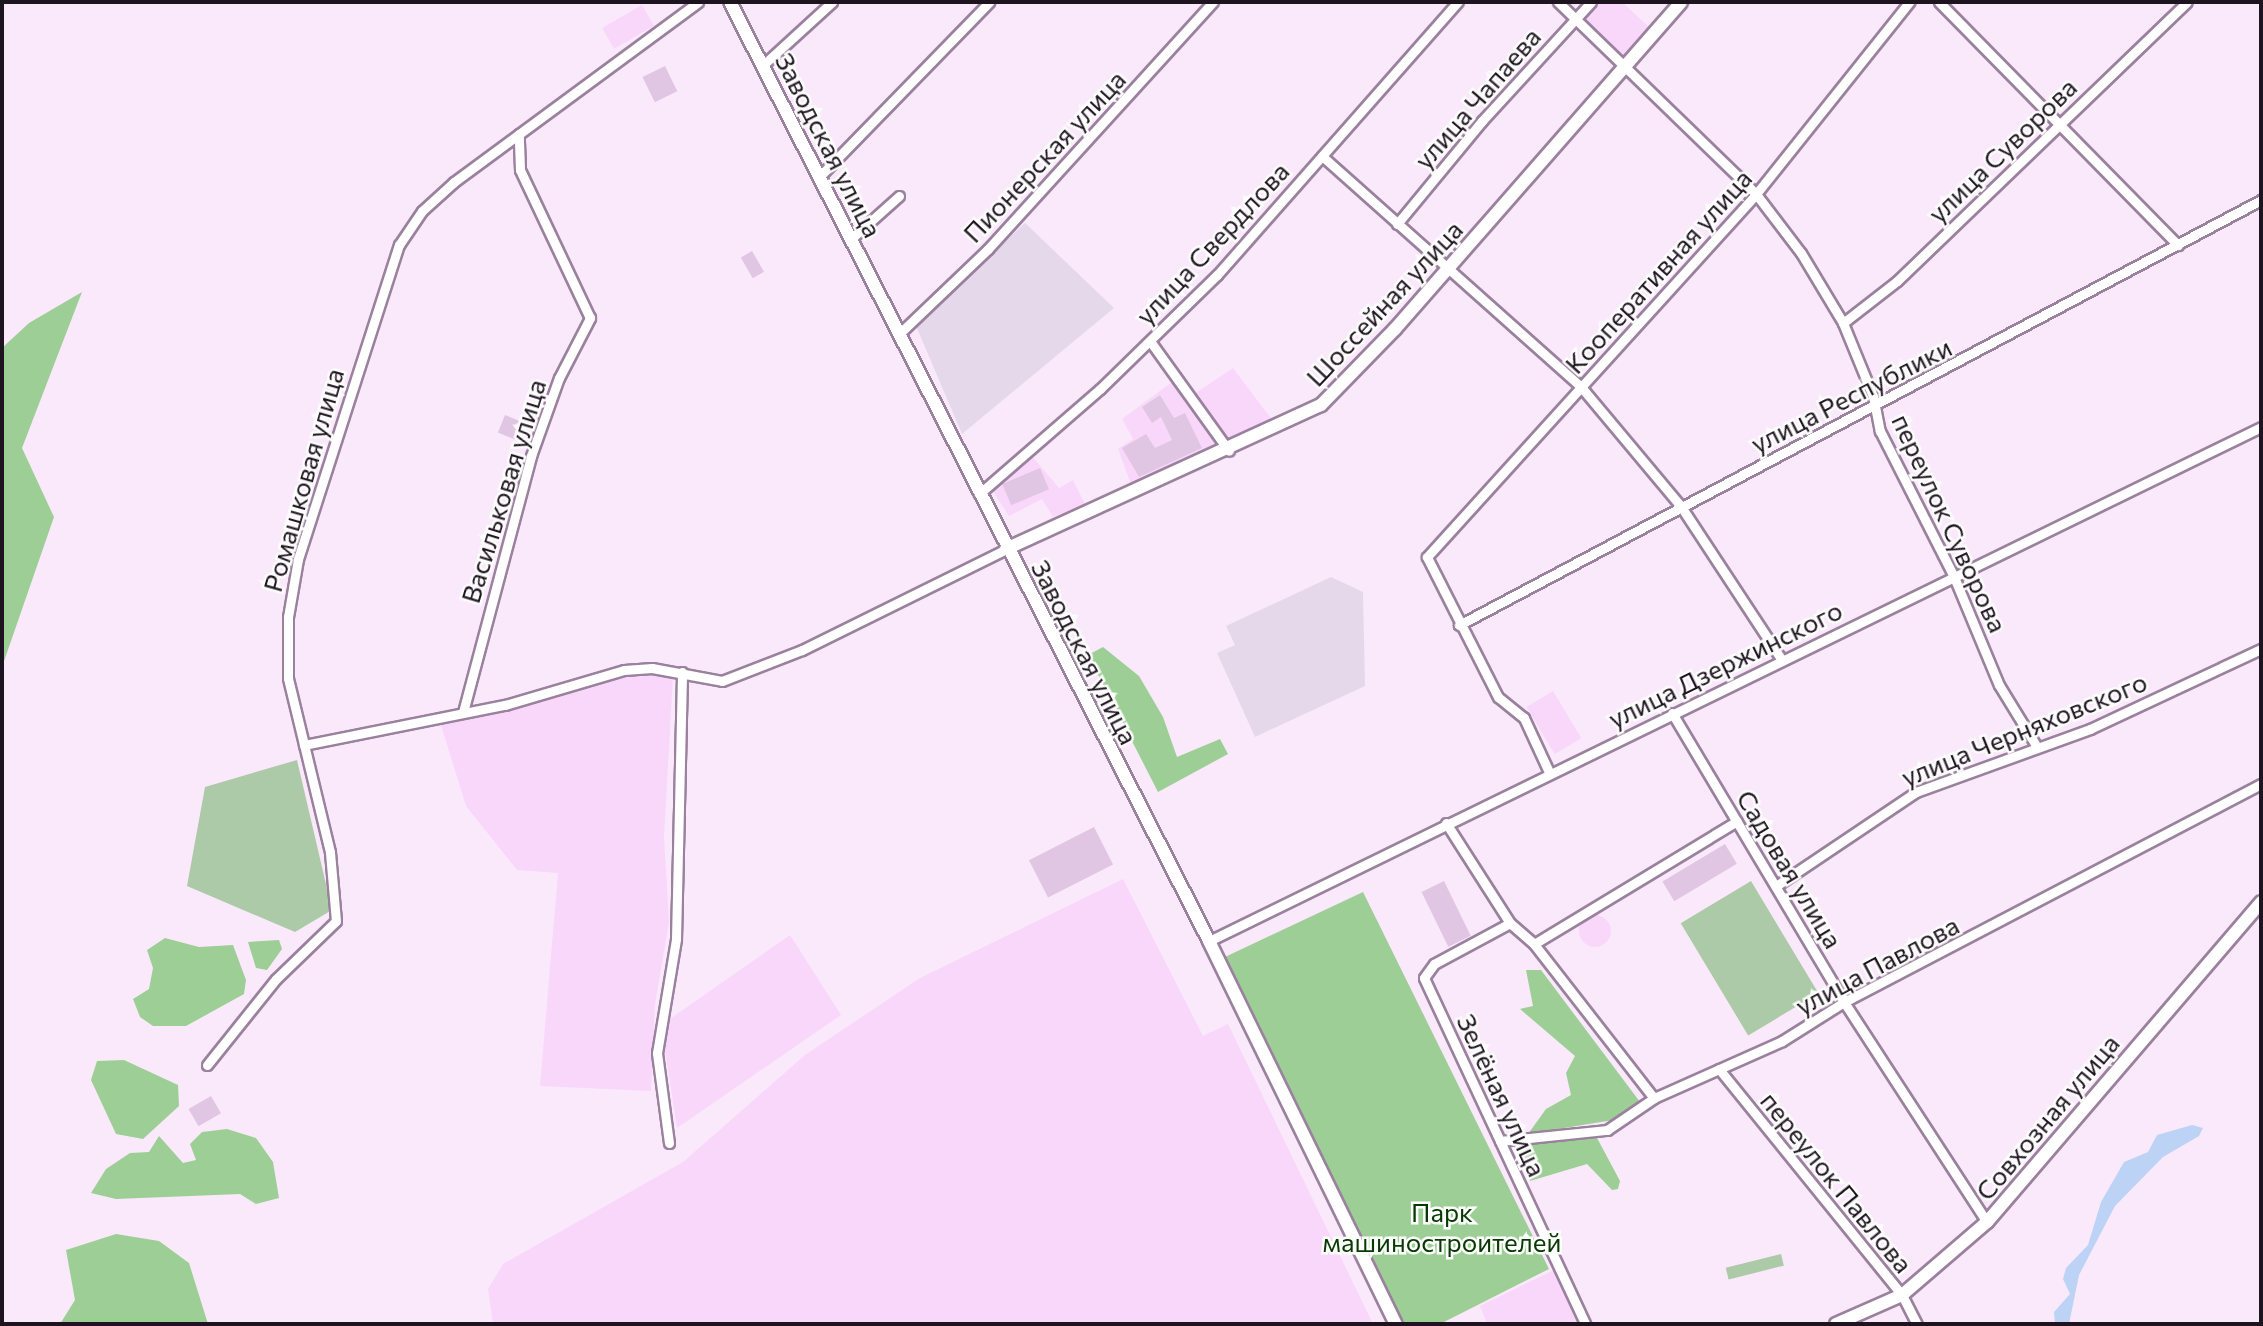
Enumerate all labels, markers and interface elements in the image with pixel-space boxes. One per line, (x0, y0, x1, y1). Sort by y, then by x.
street label: улица Чапаева (1407, 21, 1547, 175)
street label: Заводская улица (769, 48, 889, 242)
street label: Пионерская улица (956, 64, 1132, 248)
street label: улица Суворова (1921, 71, 2083, 229)
street label: улица Свердлова (1129, 156, 1295, 330)
street label: Кооперативная улица (1558, 163, 1758, 379)
street label: Шоссейная улица (1299, 214, 1469, 392)
street label: улица Республики (1745, 331, 1957, 459)
street label: Ромашковая улица (256, 365, 350, 595)
street label: Васильковая улица (454, 375, 552, 607)
street label: переулок Суворова (1886, 409, 2014, 637)
street label: Заводская улица (1025, 555, 1145, 749)
street label: улица Дзержинского (1603, 594, 1847, 734)
street label: улица Черняховского (1897, 665, 2151, 793)
street label: Садовая улица (1731, 784, 1849, 954)
street label: улица Павлова (1790, 909, 1964, 1021)
street label: Зелёная улица (1451, 1009, 1553, 1181)
street label: Совхозная улица (1969, 1028, 2125, 1206)
street label: переулок Павлова (1755, 1085, 1919, 1279)
park label: Парк машиностроителей (1323, 1196, 1561, 1258)

